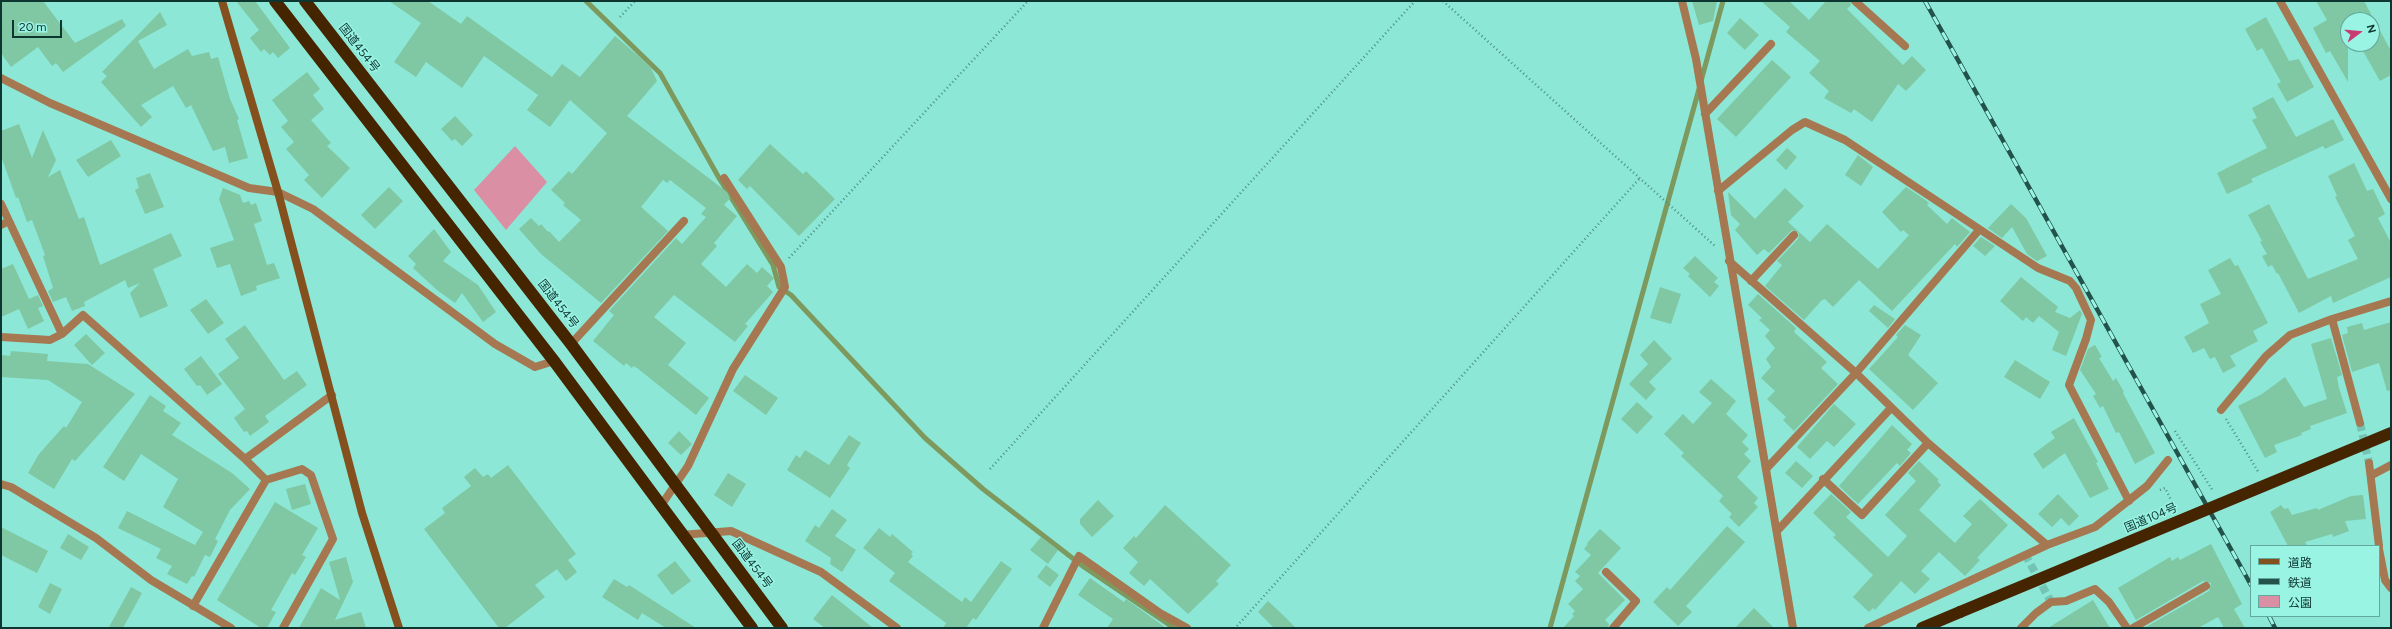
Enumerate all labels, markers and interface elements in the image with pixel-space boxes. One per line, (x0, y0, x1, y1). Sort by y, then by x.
scale bar (14, 12, 64, 38)
north arrow (2340, 12, 2380, 52)
text: 20 m (19, 20, 47, 34)
street label: 国道454号 (336, 21, 382, 75)
text: N (2364, 23, 2378, 35)
street label: 国道454号 (535, 277, 581, 331)
street label: 国道104号 (2122, 500, 2180, 536)
street label: 国道454号 (729, 537, 775, 591)
legend (2250, 545, 2380, 617)
text: 道路 (2288, 556, 2312, 570)
text: 鉄道 (2288, 576, 2312, 590)
text: 公園 (2288, 596, 2312, 610)

